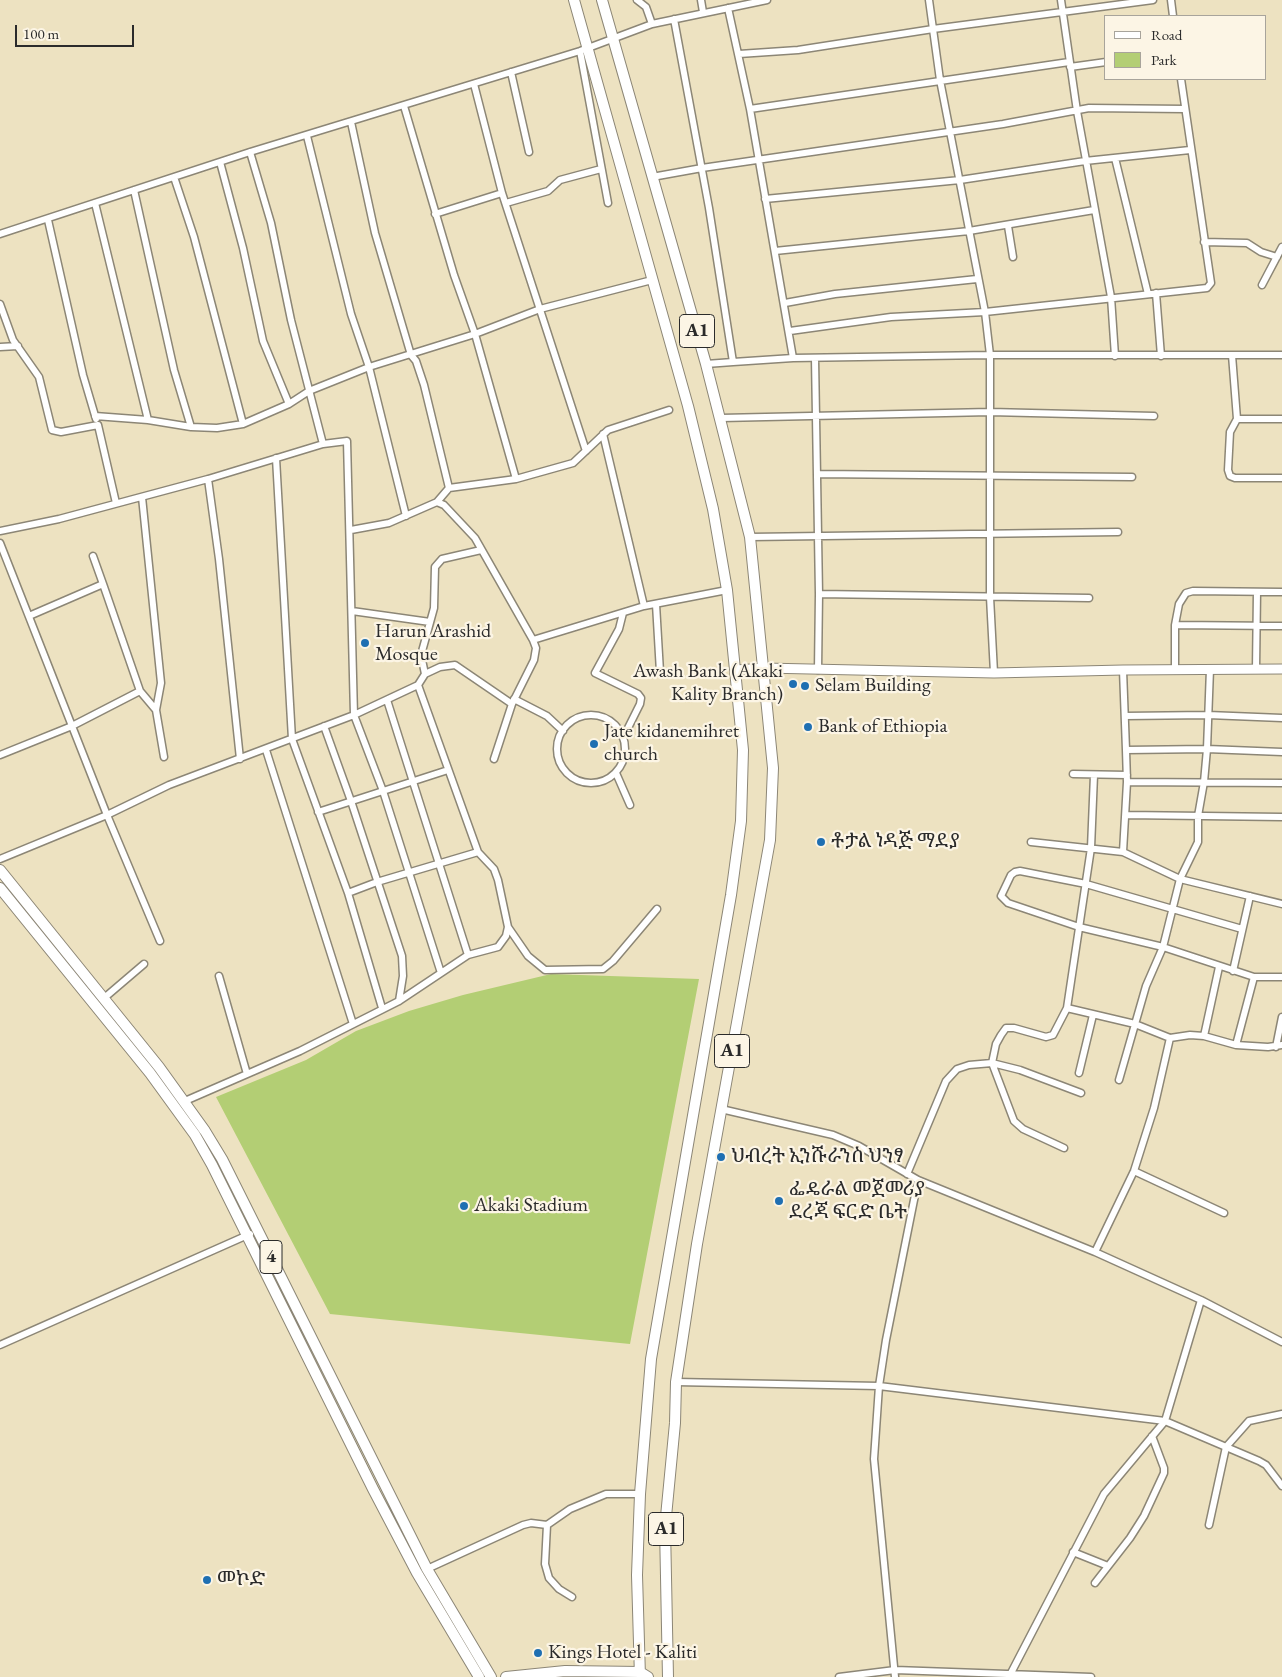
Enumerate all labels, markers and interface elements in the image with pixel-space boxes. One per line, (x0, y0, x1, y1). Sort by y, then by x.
scale bar (18, 15, 136, 47)
legend (1104, 15, 1267, 80)
text: 100 m (23, 24, 59, 43)
text: Road (1151, 25, 1182, 44)
text: Park (1151, 50, 1177, 69)
road number: A1 (680, 314, 714, 348)
place label: Harun Arashid Mosque (375, 620, 491, 667)
marker: Harun Arashid Mosque (359, 637, 371, 649)
place label: Awash Bank (Akaki Kality Branch) (633, 660, 783, 707)
place label: Selam Building (815, 674, 931, 698)
marker: Awash Bank (Akaki Kality Branch) (787, 678, 799, 690)
marker: Selam Building (799, 680, 811, 692)
place label: Bank of Ethiopia (818, 715, 947, 739)
place label: Jate kidanemihret church (604, 720, 739, 767)
marker: Bank of Ethiopia (802, 721, 814, 733)
marker: Jate kidanemihret church (588, 738, 600, 750)
place label: ቶታል ነዳጅ ማደያ (831, 830, 959, 854)
marker: ቶታል ነዳጅ ማደያ (815, 836, 827, 848)
road number: A1 (714, 1034, 750, 1068)
place label: ህብረት ኢንሹራንስ ህንፃ (731, 1145, 903, 1169)
marker: ህብረት ኢንሹራንስ ህንፃ (715, 1151, 727, 1163)
place label: ፌዴራል መጀመሪያ ደረጃ ፍርድ ቤት (789, 1178, 925, 1225)
place label: Akaki Stadium (474, 1194, 588, 1218)
marker: ፌዴራል መጀመሪያ ደረጃ ፍርድ ቤት (773, 1195, 785, 1207)
marker: Akaki Stadium (458, 1200, 470, 1212)
road number: 4 (260, 1240, 282, 1274)
road number: A1 (648, 1512, 684, 1546)
place label: መኮድ (217, 1568, 265, 1592)
marker: መኮድ (201, 1574, 213, 1586)
place label: Kings Hotel - Kaliti (548, 1641, 697, 1665)
marker: Kings Hotel - Kaliti (532, 1647, 544, 1659)

